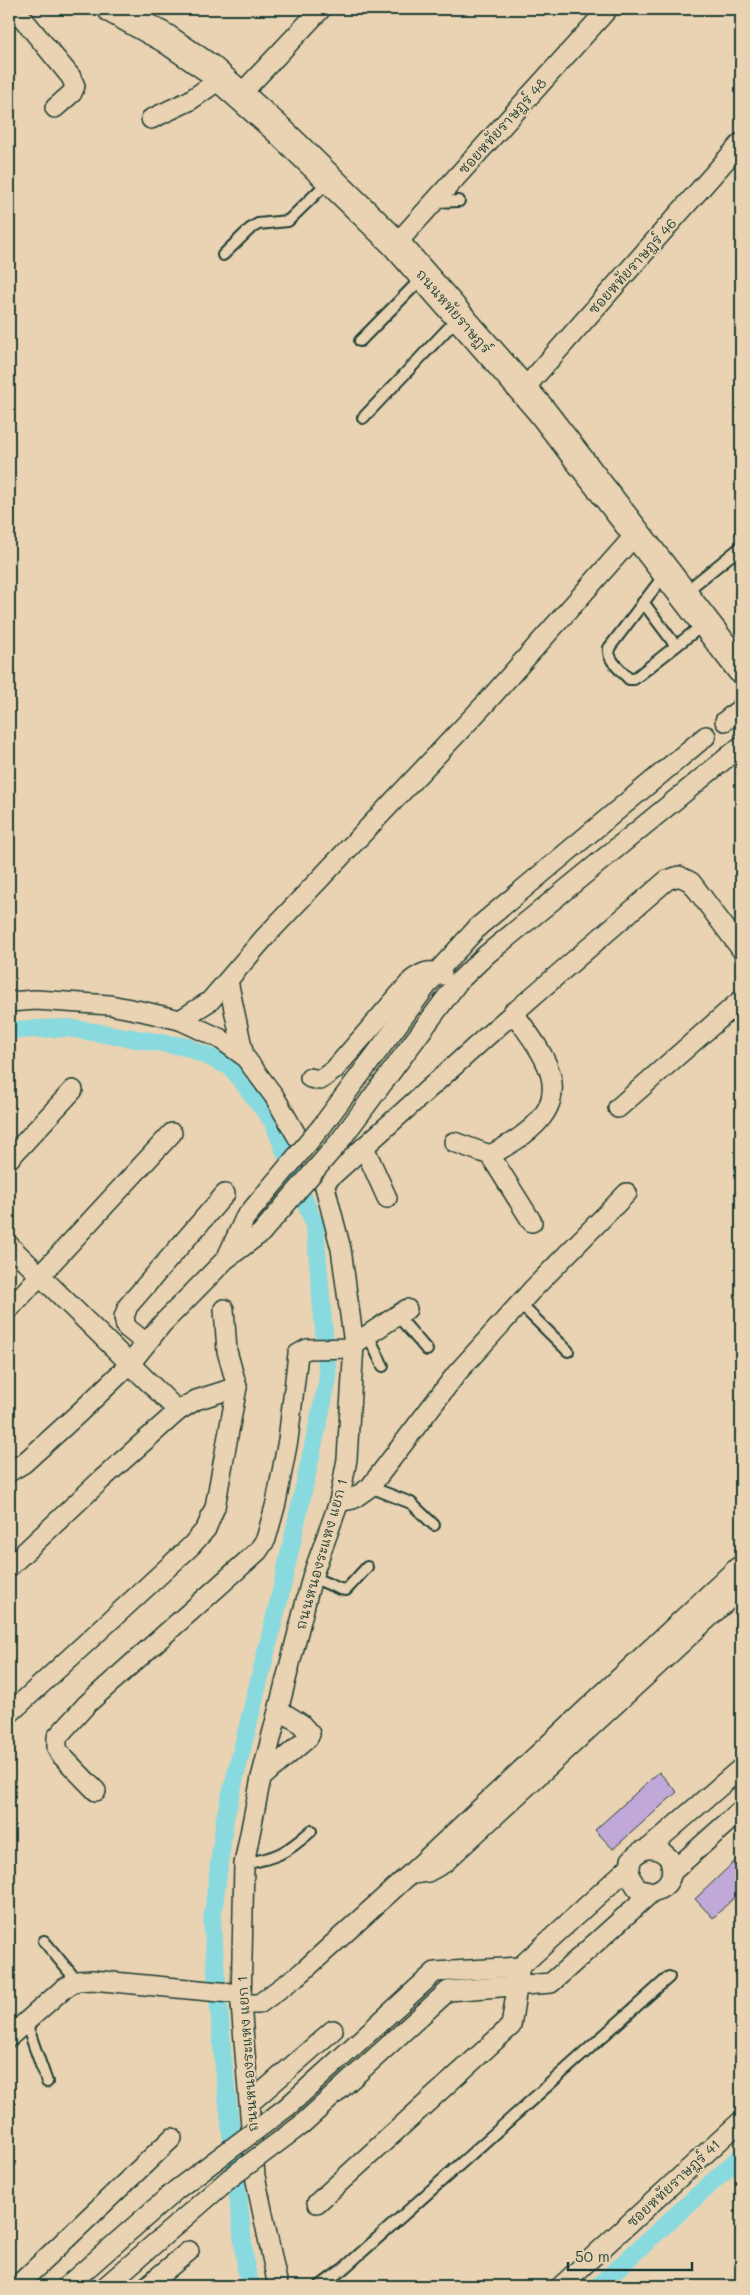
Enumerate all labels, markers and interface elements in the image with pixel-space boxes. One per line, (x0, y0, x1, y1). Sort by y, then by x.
street label: ซอยหทัยราษฎร์ 48 (454, 74, 550, 178)
street label: ซอยหทัยราษฎร์ 46 (584, 214, 680, 318)
street label: ถนนหทัยราษฎร์ (412, 265, 496, 358)
street label: ถนนหนองระแหง แยก 1 (290, 1476, 352, 1632)
street label: ถนนหนองระแหง แยก 1 (232, 1975, 262, 2133)
street label: ซอยหทัยราษฎร์ 41 (622, 2135, 724, 2231)
scale bar (568, 2240, 691, 2272)
text: 50 m (575, 2246, 610, 2266)

